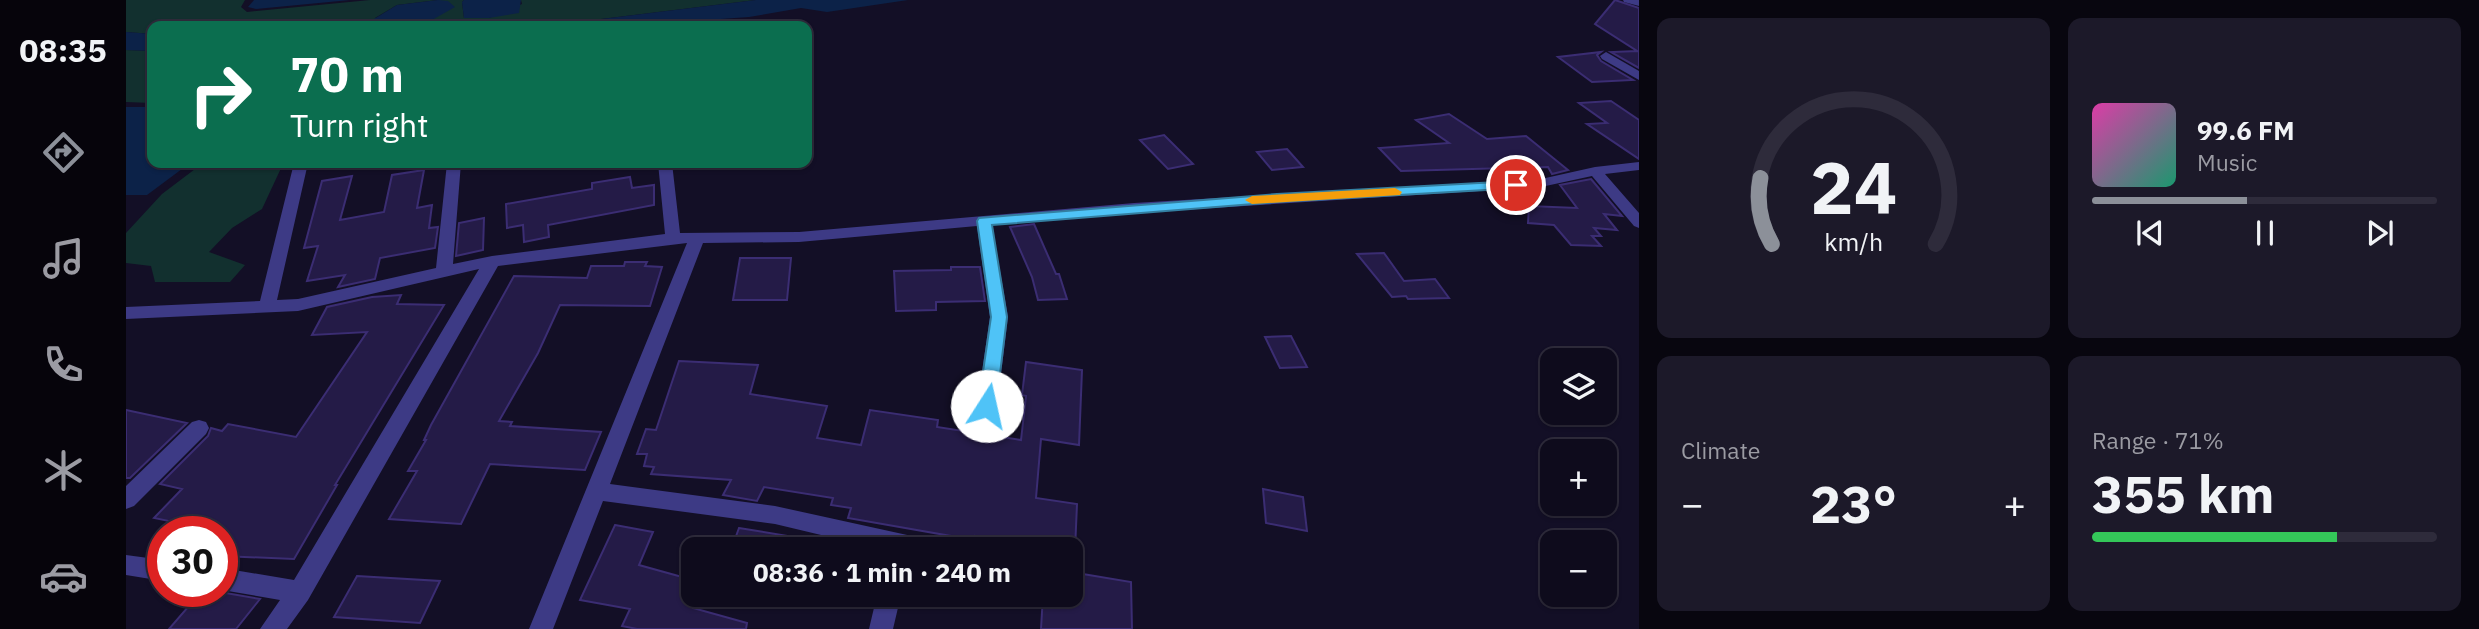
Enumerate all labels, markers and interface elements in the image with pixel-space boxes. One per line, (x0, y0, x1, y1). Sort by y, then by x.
text: 08:35 (19, 29, 107, 71)
text: 70 m (290, 42, 404, 105)
icon: right (175, 49, 266, 140)
text: Turn right (290, 104, 428, 146)
text: 99.6 FM (2197, 113, 2295, 147)
icon: directions (39, 128, 88, 177)
text: 24 (1810, 139, 1897, 234)
text: Music (2197, 147, 2257, 177)
pin (1486, 155, 1546, 215)
icon: arrive (1497, 166, 1535, 204)
icon: previous (2131, 214, 2169, 252)
icon: pause (2246, 214, 2284, 252)
icon: next (2361, 214, 2399, 252)
text: km/h (1824, 225, 1883, 258)
icon: music (39, 234, 88, 283)
icon: phone (39, 340, 88, 389)
map controls (1540, 348, 1617, 607)
button: layers (1540, 348, 1617, 425)
position arrow (950, 369, 1024, 443)
text: Range · 71% (2092, 425, 2224, 455)
text: Climate (1681, 435, 1760, 465)
button: + (1540, 439, 1617, 516)
icon: climate (39, 446, 88, 495)
text: 355 km (2092, 460, 2274, 527)
text: 23° (1810, 470, 1897, 537)
text: − (1681, 479, 1704, 528)
text: + (2003, 479, 2026, 528)
speed limit sign: 30 (147, 516, 238, 607)
button: − (1540, 530, 1617, 607)
icon: car (39, 552, 88, 601)
text: 08:36 · 1 min · 240 m (753, 555, 1011, 589)

